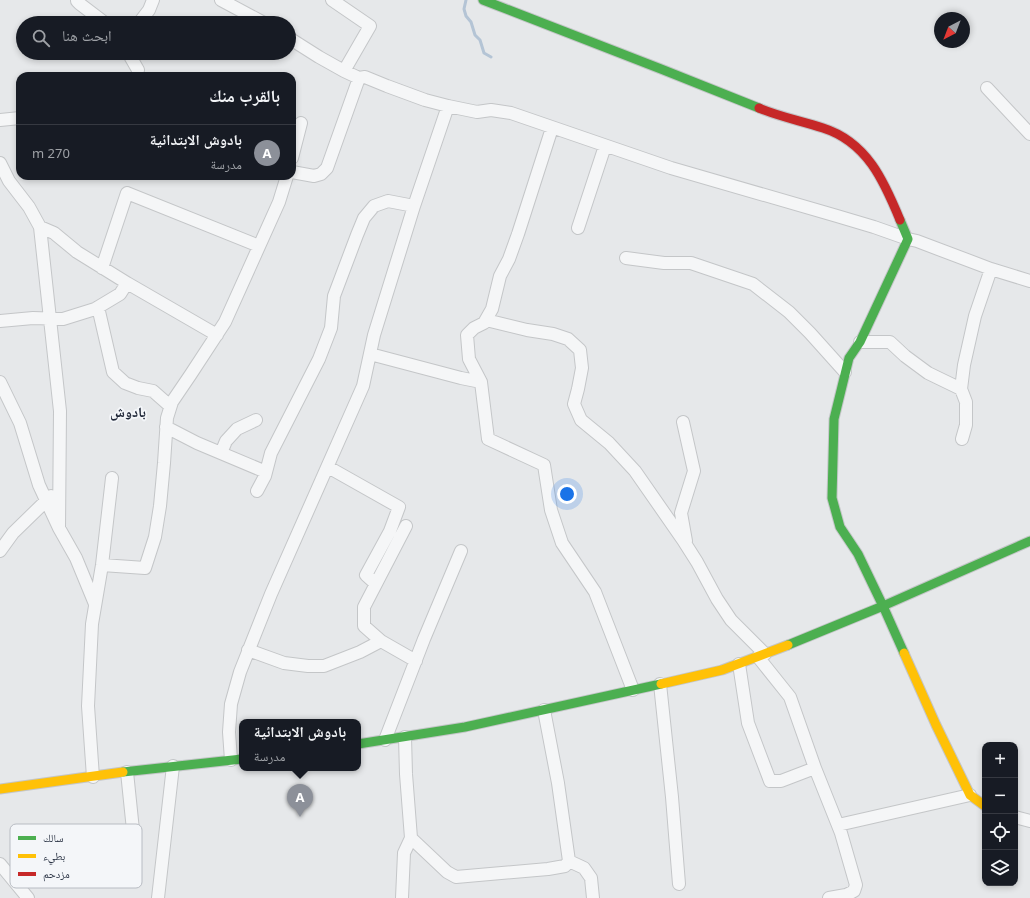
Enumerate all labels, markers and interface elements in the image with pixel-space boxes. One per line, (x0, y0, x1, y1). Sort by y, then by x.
north arrow (934, 12, 970, 48)
search box (16, 16, 296, 60)
text: ابحث هنا (62, 25, 112, 45)
icon: search (30, 27, 52, 49)
text: بالقرب منك (209, 84, 280, 107)
text: بادوش الابتدائية (150, 129, 242, 149)
text: 270 m (32, 144, 70, 162)
text: A (263, 144, 272, 162)
text: مدرسة (210, 155, 242, 173)
district label: بادوش (110, 402, 146, 421)
your location (557, 484, 577, 504)
popup (239, 719, 361, 771)
text: بادوش الابتدائية (254, 721, 346, 741)
map controls (982, 742, 1018, 886)
button: + (982, 742, 1018, 778)
text: مدرسة (254, 747, 285, 765)
button: − (982, 778, 1018, 814)
pin: A (287, 784, 313, 817)
button: locate (982, 814, 1018, 850)
legend (10, 824, 142, 888)
text: سالك (43, 830, 63, 845)
text: بطيء (43, 848, 65, 865)
button: layers (982, 850, 1018, 886)
text: مزدحم (43, 866, 70, 882)

